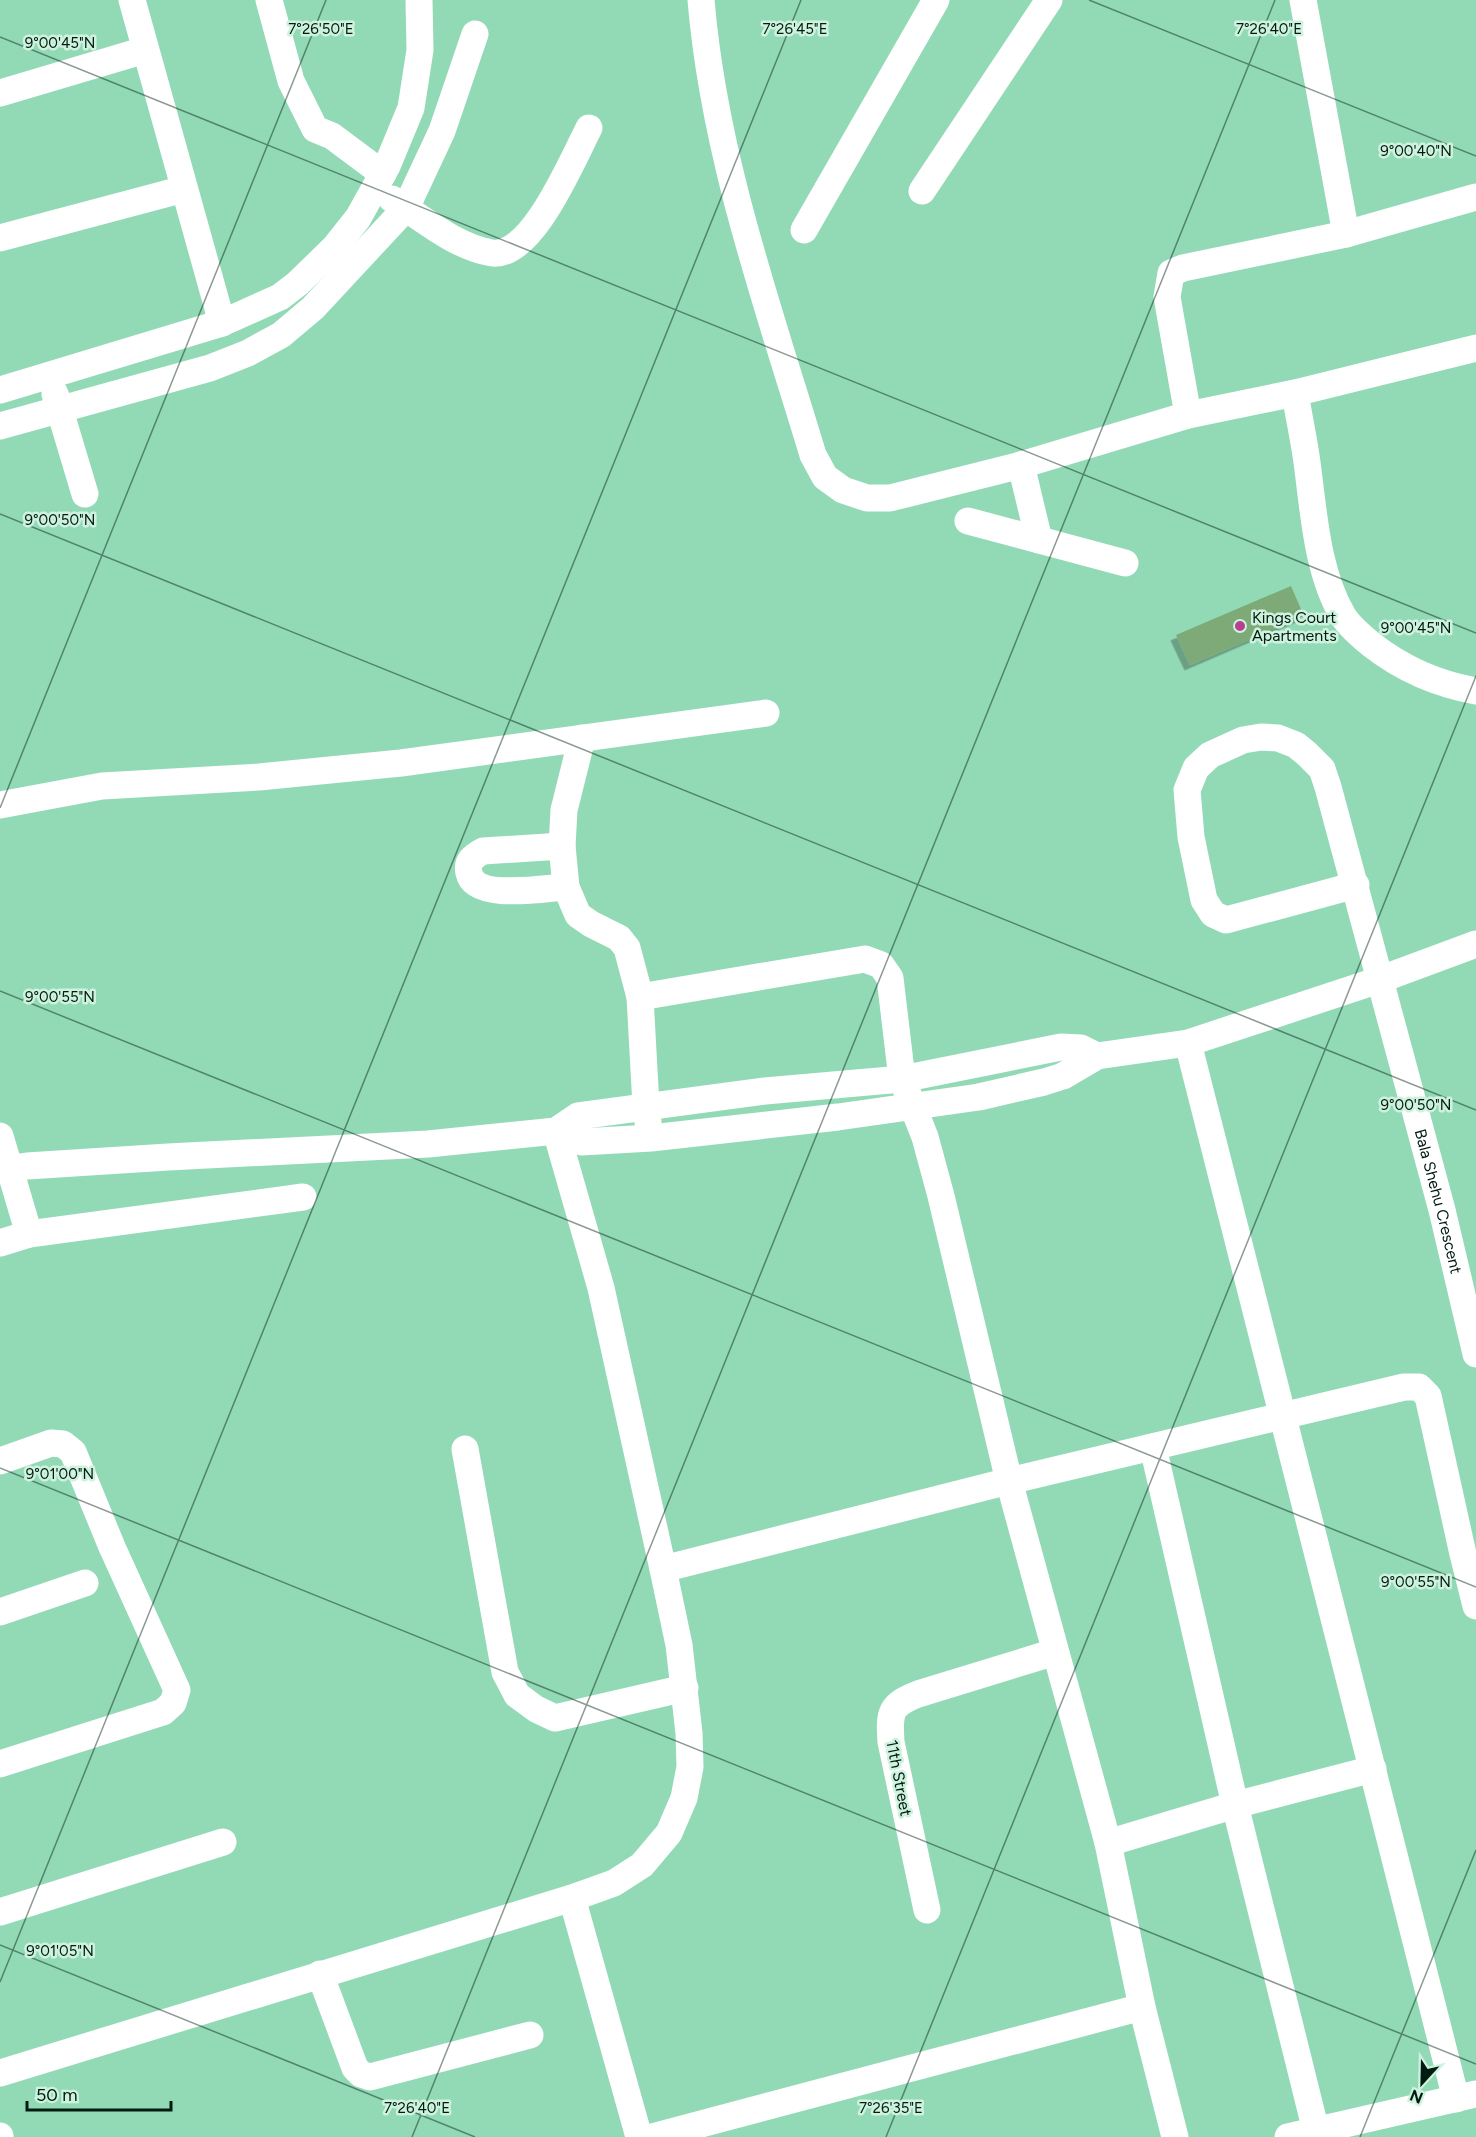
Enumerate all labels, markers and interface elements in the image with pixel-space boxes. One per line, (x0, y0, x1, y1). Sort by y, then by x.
text: 7°26'50"E (288, 20, 354, 38)
text: 7°26'45"E (762, 20, 828, 38)
text: 7°26'40"E (1236, 20, 1302, 38)
text: 9°00'45"N (25, 34, 95, 52)
text: 9°00'40"N (1380, 142, 1452, 160)
text: 9°00'50"N (25, 511, 95, 529)
place label: Kings Court Apartments (1252, 608, 1337, 645)
marker: Kings Court Apartments (1233, 619, 1247, 633)
text: 9°00'45"N (1381, 619, 1451, 637)
text: 9°00'55"N (25, 988, 95, 1006)
text: 9°00'50"N (1381, 1096, 1451, 1114)
street label: Bala Shehu Crescent (1411, 1127, 1466, 1275)
text: 9°01'00"N (26, 1465, 94, 1483)
text: 9°00'55"N (1381, 1573, 1451, 1591)
street label: 11th Street (882, 1738, 916, 1818)
text: 9°01'05"N (26, 1942, 94, 1960)
north arrow (1392, 2053, 1452, 2113)
scale bar (27, 2074, 171, 2112)
text: 50 m (36, 2084, 78, 2106)
text: N (1407, 2085, 1426, 2108)
text: 7°26'40"E (384, 2099, 450, 2117)
text: 7°26'35"E (859, 2099, 923, 2117)

